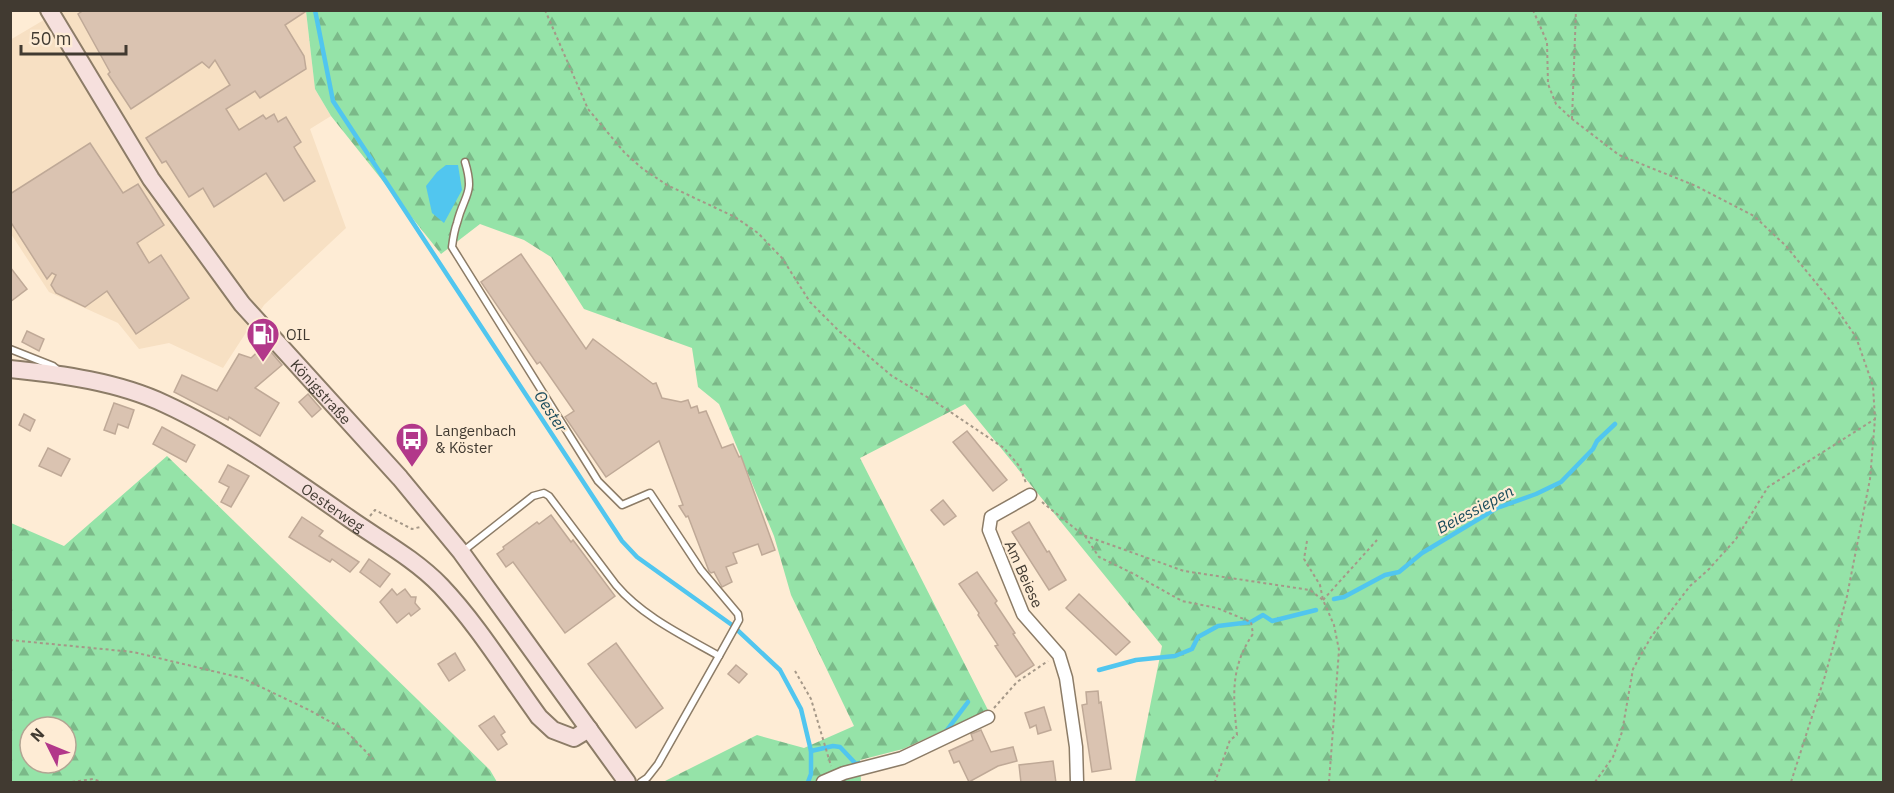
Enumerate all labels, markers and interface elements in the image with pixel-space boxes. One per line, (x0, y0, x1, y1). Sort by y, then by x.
scale bar (21, 18, 126, 56)
text: 50 m (30, 27, 72, 50)
fuel station icon: OIL (245, 316, 281, 363)
place label: OIL (286, 325, 311, 344)
street label: Königstraße (287, 355, 356, 428)
water label: Oester (530, 387, 572, 436)
bus stop icon: Langenbach & Köster (394, 421, 430, 468)
place label: Langenbach & Köster (435, 421, 516, 457)
street label: Oesterweg (298, 479, 368, 536)
water label: Beiessiepen (1433, 480, 1517, 538)
street label: Am Beiese (1001, 537, 1047, 611)
north arrow (18, 715, 78, 775)
text: N (26, 724, 48, 746)

